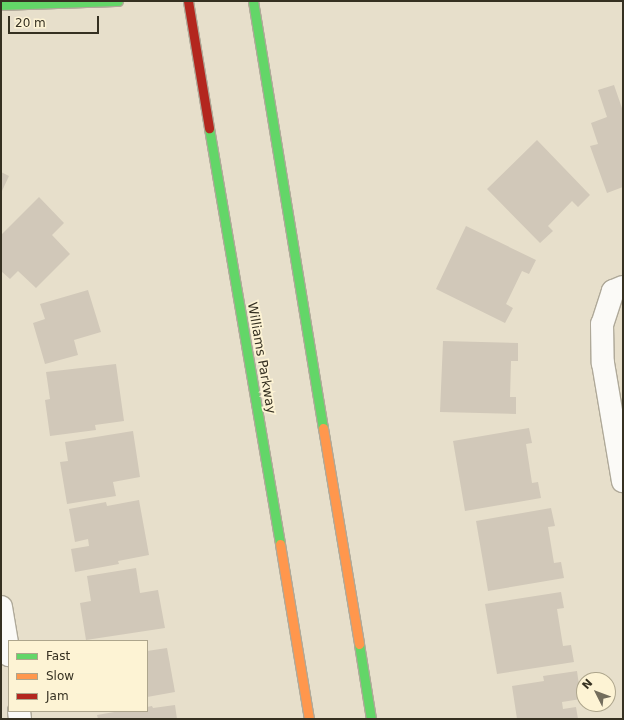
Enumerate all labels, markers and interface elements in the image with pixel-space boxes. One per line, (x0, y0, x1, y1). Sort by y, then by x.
scale bar (10, 8, 101, 34)
text: 20 m (15, 16, 46, 30)
street label: Williams Parkway (244, 301, 278, 415)
legend (8, 640, 148, 712)
text: Fast (46, 649, 70, 663)
text: Slow (46, 669, 74, 683)
north arrow (576, 672, 616, 712)
text: N (580, 677, 595, 692)
text: Jam (46, 689, 69, 703)

